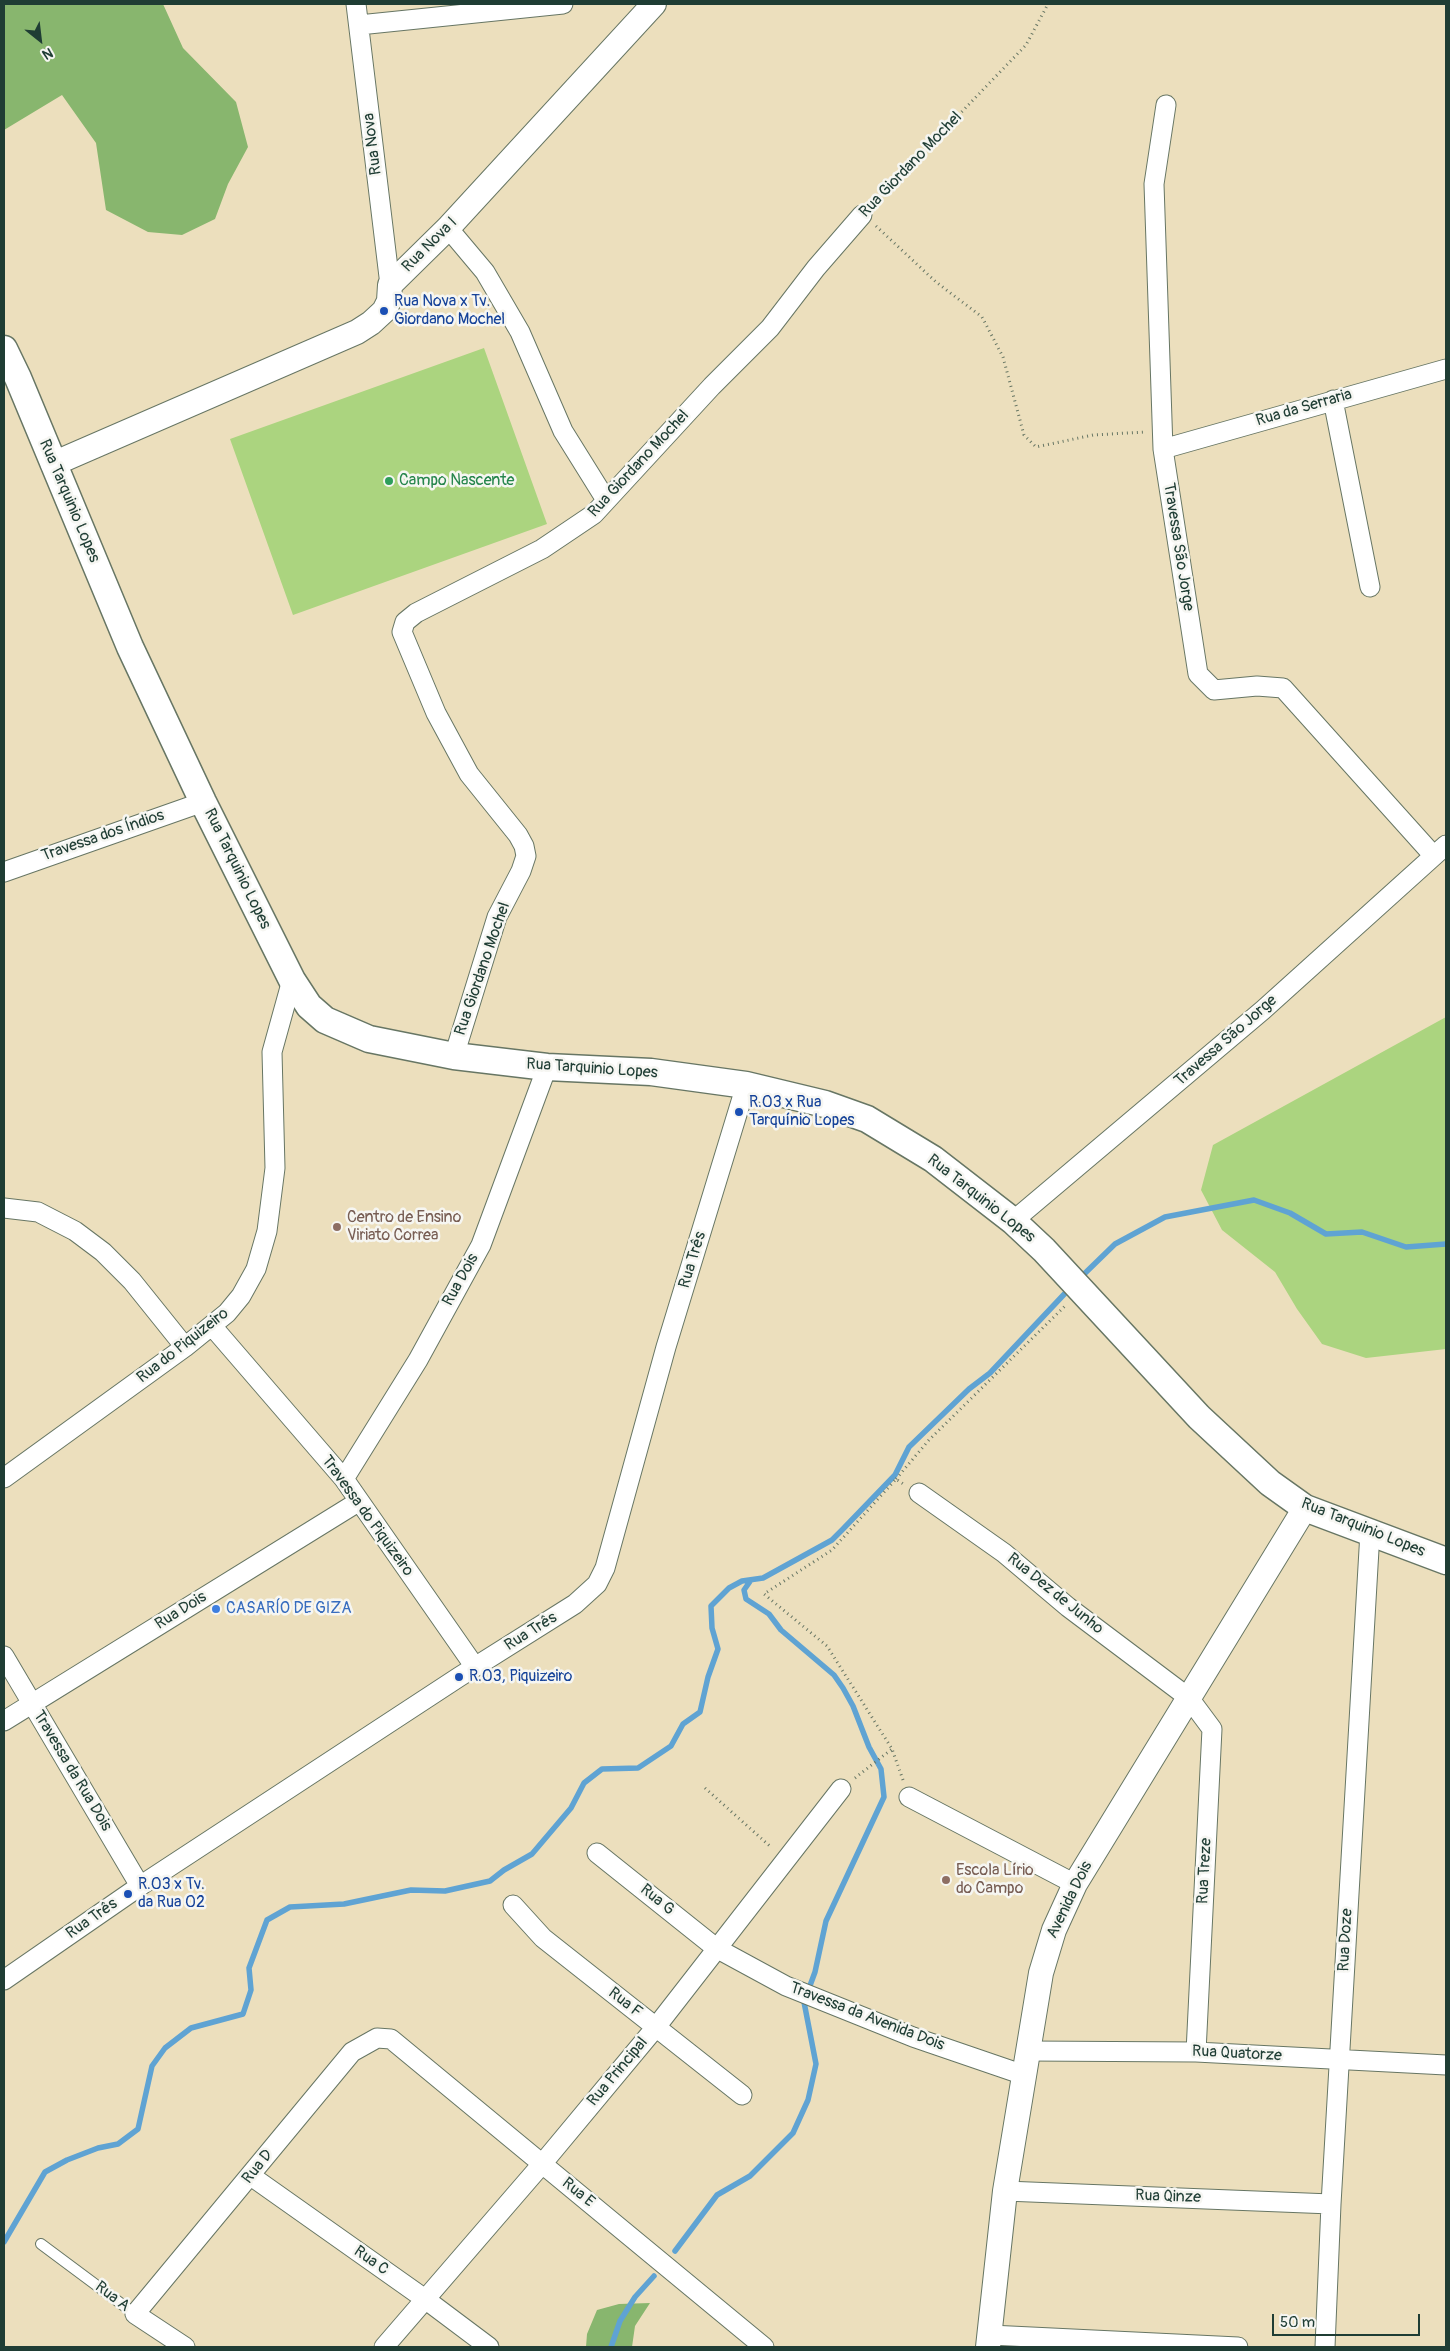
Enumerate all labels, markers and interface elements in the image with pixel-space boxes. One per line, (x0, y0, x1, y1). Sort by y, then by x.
north arrow (15, 15, 65, 65)
text: N (39, 44, 56, 63)
street label: Rua Giordano Mochel (856, 108, 966, 222)
street label: Rua Nova (360, 112, 386, 176)
street label: Rua Nova I (398, 213, 462, 277)
place label: Rua Nova x Tv. Giordano Mochel (394, 292, 505, 330)
marker: Rua Nova x Tv. Giordano Mochel (378, 305, 390, 317)
street label: Rua da Serraria (1254, 385, 1354, 431)
street label: Rua Giordano Mochel (584, 406, 694, 522)
street label: Rua Tarquinio Lopes (34, 437, 104, 565)
place label: Campo Nascente (399, 471, 514, 491)
marker: Campo Nascente (383, 475, 395, 487)
street label: Travessa São Jorge (1158, 482, 1198, 612)
street label: Travessa dos Índios (39, 806, 167, 866)
street label: Rua Tarquinio Lopes (199, 806, 275, 932)
street label: Rua Giordano Mochel (451, 900, 515, 1038)
street label: Travessa São Jorge (1171, 991, 1281, 1091)
street label: Rua Tarquinio Lopes (526, 1055, 658, 1083)
place label: R.03 x Rua Tarquínio Lopes (749, 1093, 854, 1131)
marker: R.03 x Rua Tarquínio Lopes (733, 1106, 745, 1118)
street label: Rua Tarquinio Lopes (923, 1151, 1039, 1247)
place label: Centro de Ensino Viriato Correa (347, 1208, 461, 1246)
marker: Centro de Ensino Viriato Correa (331, 1221, 343, 1233)
street label: Rua Três (675, 1229, 711, 1291)
street label: Rua Dois (439, 1250, 483, 1310)
street label: Rua do Piquizeiro (133, 1304, 233, 1388)
street label: Travessa do Piquizeiro (317, 1452, 417, 1580)
street label: Rua Tarquinio Lopes (1298, 1494, 1428, 1562)
street label: Rua Dez de Junho (1003, 1549, 1107, 1639)
street label: Rua Dois (152, 1588, 210, 1634)
place label: CASARÍO DE GIZA (226, 1599, 352, 1619)
marker: CASARÍO DE GIZA (210, 1603, 222, 1615)
street label: Rua Três (501, 1608, 561, 1656)
place label: R.03, Piquizeiro (469, 1667, 572, 1687)
marker: R.03, Piquizeiro (453, 1671, 465, 1683)
street label: Travessa da Rua Dois (28, 1707, 116, 1835)
street label: Rua Treze (1194, 1837, 1216, 1905)
street label: Avenida Dois (1043, 1858, 1097, 1942)
place label: Escola Lírio do Campo (956, 1861, 1034, 1899)
marker: Escola Lírio do Campo (940, 1874, 952, 1886)
place label: R.03 x Tv. da Rua 02 (138, 1875, 205, 1913)
street label: Rua G (636, 1880, 678, 1920)
marker: R.03 x Tv. da Rua 02 (122, 1888, 134, 1900)
street label: Rua Três (63, 1894, 121, 1944)
street label: Rua Doze (1335, 1908, 1357, 1972)
street label: Travessa da Avenida Dois (787, 1979, 947, 2055)
street label: Rua F (604, 1984, 646, 2022)
street label: Rua Principal (584, 2034, 652, 2110)
street label: Rua Quatorze (1192, 2042, 1282, 2066)
street label: Rua D (239, 2146, 277, 2188)
street label: Rua E (558, 2174, 598, 2212)
street label: Rua Qinze (1135, 2186, 1201, 2208)
street label: Rua C (350, 2242, 392, 2280)
street label: Rua A (91, 2278, 133, 2316)
scale bar (1275, 2304, 1422, 2336)
text: 50 m (1280, 2313, 1315, 2332)

